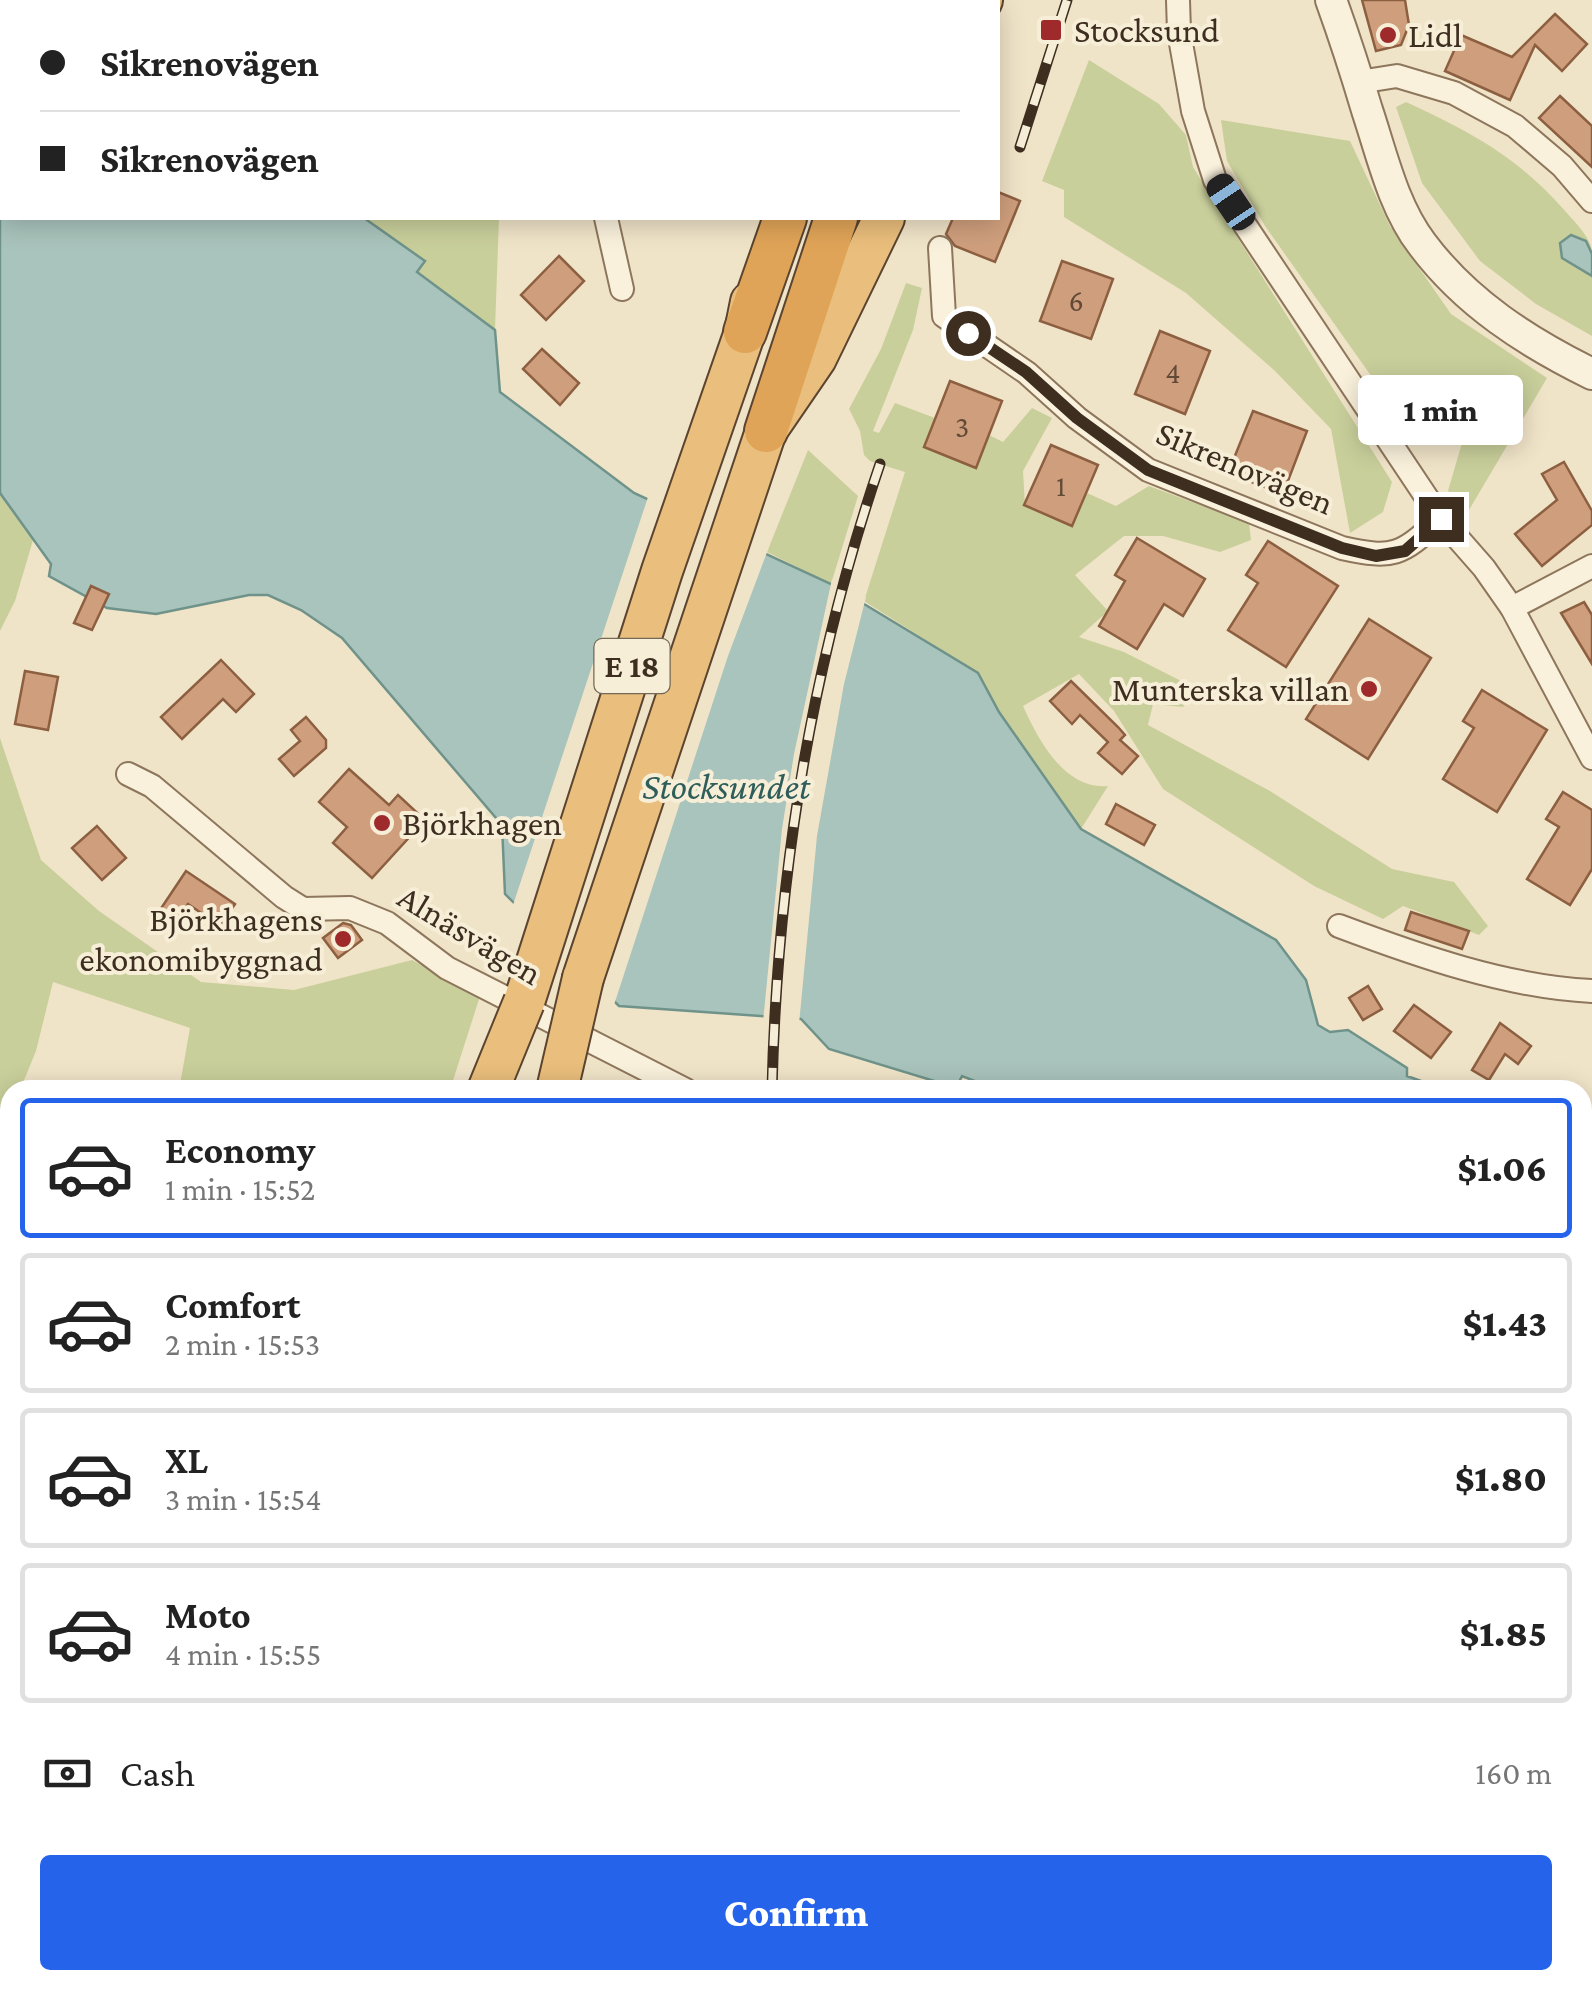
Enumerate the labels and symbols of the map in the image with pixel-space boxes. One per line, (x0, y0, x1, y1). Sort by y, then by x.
place label: Stocksund (1074, 11, 1220, 50)
place label: Lidl (1408, 16, 1462, 55)
marker: Stocksund (1038, 17, 1064, 43)
marker: Lidl (1377, 24, 1399, 46)
car (1202, 169, 1260, 235)
house number: 6 (1068, 284, 1084, 317)
route start (946, 311, 991, 356)
house number: 4 (1165, 356, 1181, 389)
callout: 1 min (1358, 374, 1524, 444)
house number: 3 (955, 410, 969, 443)
street label: Sikrenovägen (1151, 413, 1340, 523)
house number: 1 (1056, 469, 1066, 502)
route end (1419, 497, 1464, 542)
road number: E 18 (594, 639, 670, 693)
place label: Munterska villan (1112, 670, 1349, 709)
marker: Munterska villan (1358, 678, 1380, 700)
water label: Stocksundet (642, 765, 811, 807)
place label: Björkhagen (402, 804, 562, 843)
marker: Björkhagen (371, 812, 393, 834)
street label: Alnäsvägen (391, 877, 549, 993)
place label: Björkhagens ekonomibyggnad (79, 900, 323, 979)
marker: Björkhagens ekonomibyggnad (332, 928, 354, 950)

